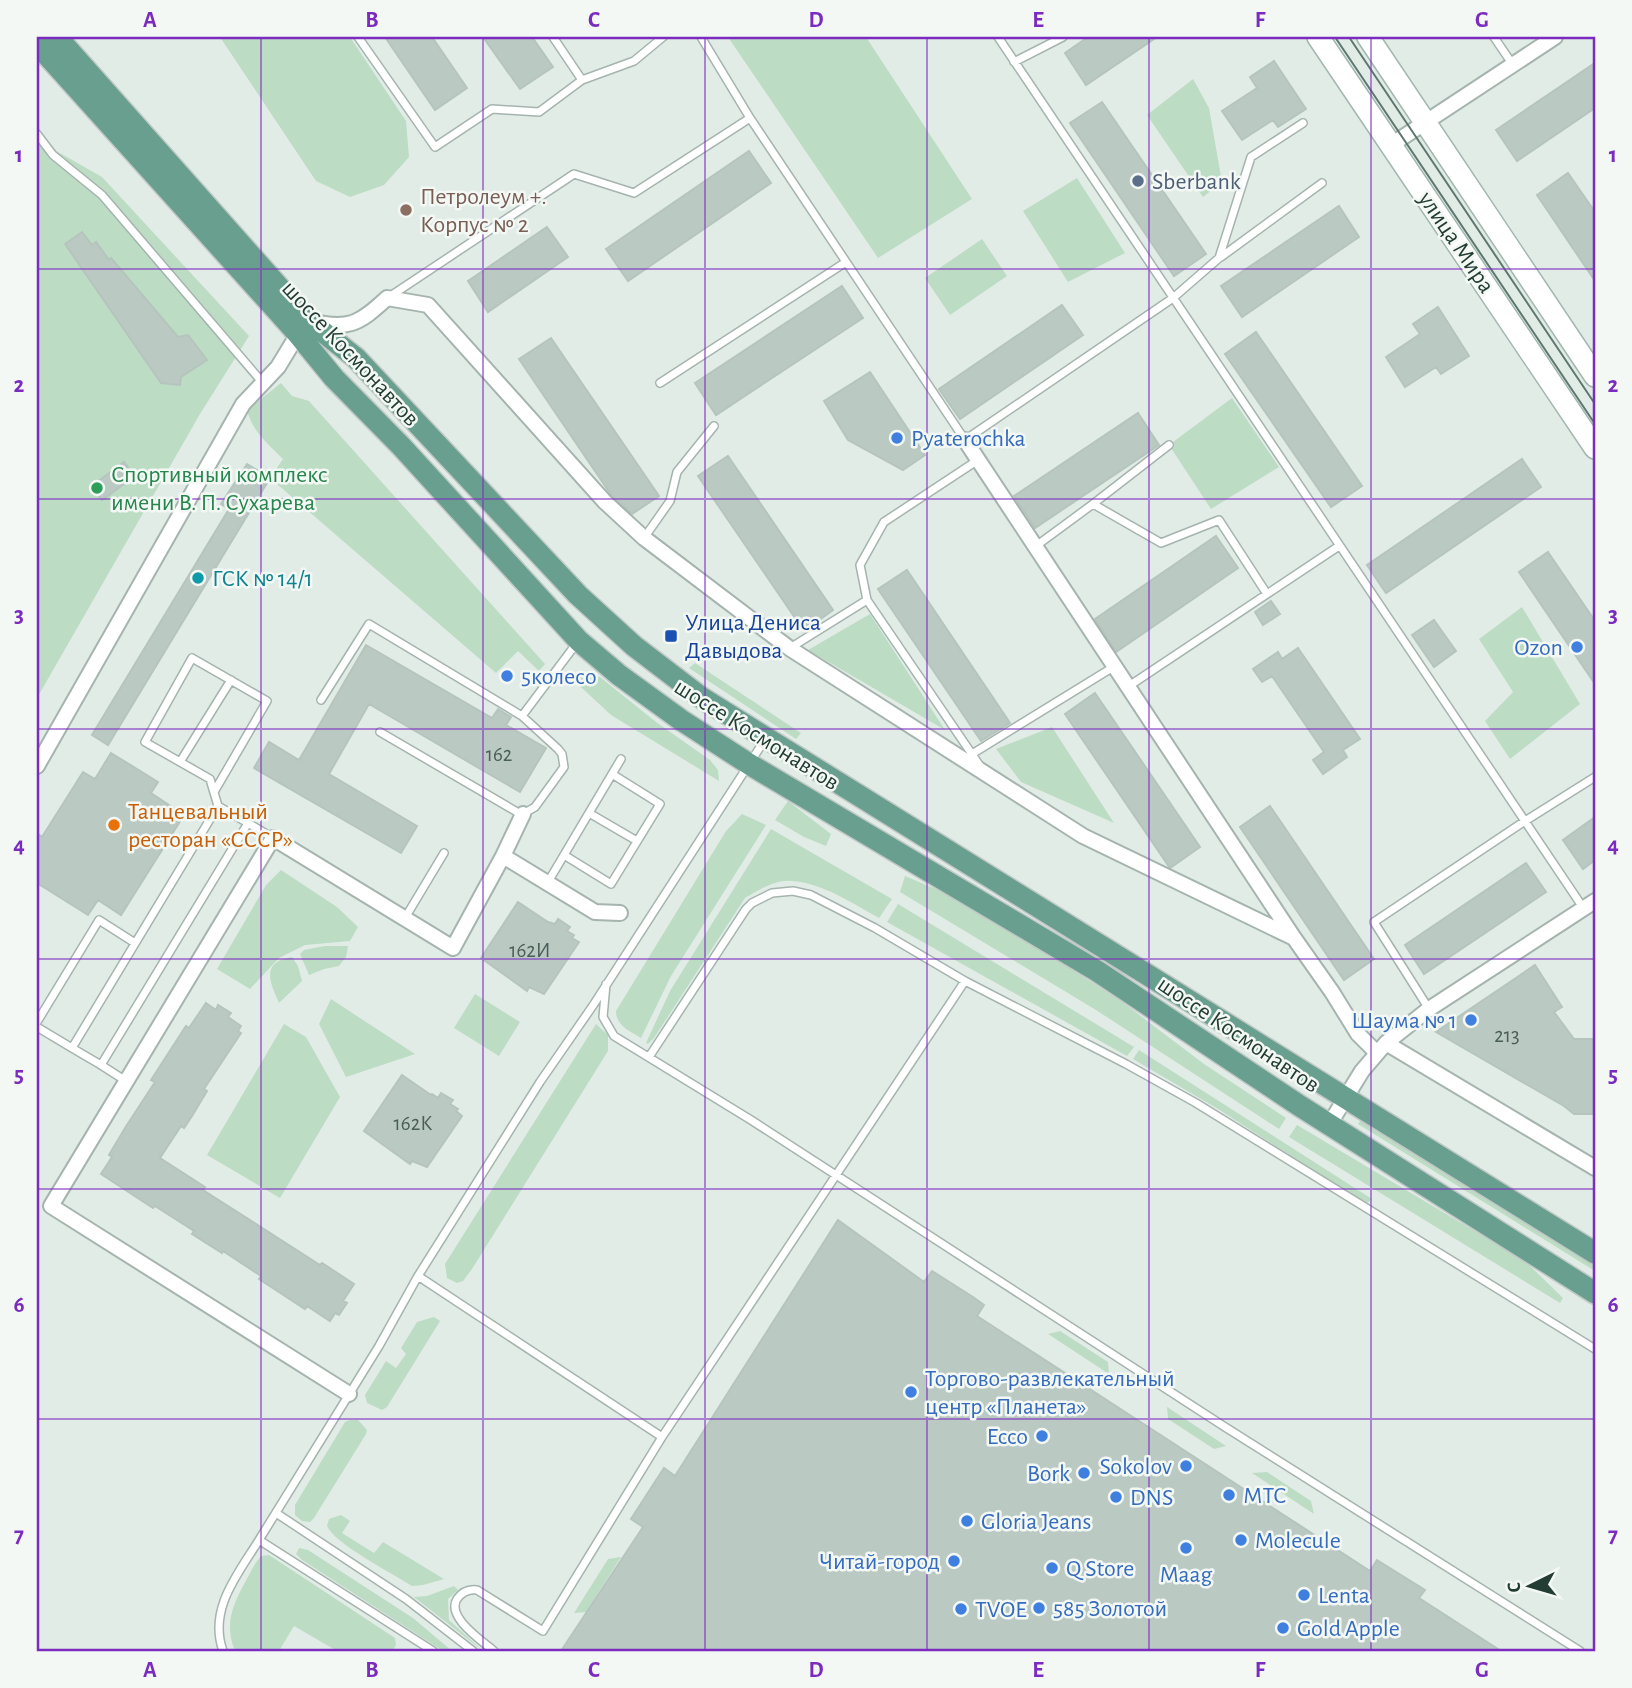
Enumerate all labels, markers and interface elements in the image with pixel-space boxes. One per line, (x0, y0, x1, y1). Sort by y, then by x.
text: A (143, 9, 157, 32)
text: B (365, 9, 379, 32)
text: C (588, 9, 600, 32)
text: D (808, 9, 824, 32)
text: E (1032, 9, 1044, 32)
text: F (1255, 9, 1266, 32)
text: G (1475, 9, 1489, 32)
text: 1 (15, 144, 23, 167)
text: 1 (1609, 144, 1617, 167)
place label: Sberbank (1152, 170, 1241, 194)
marker: Sberbank (1130, 173, 1146, 189)
place label: Петролеум +. Корпус № 2 (420, 185, 547, 237)
street label: улица Мира (1413, 187, 1499, 298)
marker: Петролеум +. Корпус № 2 (398, 202, 414, 218)
street label: шоссе Космонавтов (277, 276, 424, 431)
text: 2 (14, 374, 25, 397)
text: 2 (1608, 374, 1619, 397)
place label: Pyaterochka (911, 427, 1026, 451)
marker: Pyaterochka (889, 430, 905, 446)
place label: Спортивный комплекс имени В. П. Сухарева (111, 463, 328, 515)
marker: Спортивный комплекс имени В. П. Сухарева (89, 480, 105, 496)
place label: ГСК № 14/1 (212, 567, 313, 591)
marker: ГСК № 14/1 (190, 570, 206, 586)
text: 3 (14, 604, 24, 627)
text: 3 (1608, 604, 1618, 627)
place label: Улица Дениса Давыдова (685, 611, 821, 663)
marker: Улица Дениса Давыдова (663, 628, 679, 644)
place label: Ozon (1514, 636, 1563, 660)
marker: Ozon (1569, 639, 1585, 655)
place label: 5колесо (521, 665, 597, 689)
marker: 5колесо (499, 668, 515, 684)
street label: шоссе Космонавтов (670, 675, 843, 795)
house number: 162 (486, 744, 512, 765)
place label: Танцевальный ресторан «СССР» (128, 800, 293, 852)
marker: Танцевальный ресторан «СССР» (106, 817, 122, 833)
text: 4 (13, 834, 25, 857)
text: 4 (1607, 834, 1619, 857)
house number: 162И (509, 940, 551, 961)
street label: шоссе Космонавтов (1153, 972, 1324, 1098)
place label: Шаума № 1 (1351, 1009, 1457, 1033)
marker: Шаума № 1 (1463, 1012, 1479, 1028)
house number: 213 (1494, 1025, 1520, 1046)
text: 5 (14, 1064, 24, 1087)
text: 5 (1608, 1064, 1618, 1087)
house number: 162К (394, 1113, 432, 1134)
text: 6 (13, 1294, 25, 1317)
text: 6 (1607, 1294, 1619, 1317)
place label: Торгово-развлекательный центр «Планета» (925, 1367, 1175, 1419)
marker: Торгово-развлекательный центр «Планета» (903, 1384, 919, 1400)
place label: Ecco (987, 1425, 1028, 1449)
marker: Ecco (1034, 1428, 1050, 1444)
place label: Sokolov (1099, 1455, 1172, 1479)
marker: Sokolov (1178, 1458, 1194, 1474)
place label: Bork (1027, 1462, 1070, 1486)
marker: Bork (1076, 1465, 1092, 1481)
place label: МТС (1243, 1484, 1287, 1508)
place label: DNS (1130, 1486, 1173, 1510)
marker: МТС (1221, 1487, 1237, 1503)
marker: DNS (1108, 1489, 1124, 1505)
place label: Gloria Jeans (981, 1510, 1091, 1534)
marker: Gloria Jeans (959, 1513, 975, 1529)
text: 7 (14, 1524, 24, 1547)
text: 7 (1608, 1524, 1618, 1547)
place label: Molecule (1255, 1529, 1341, 1553)
marker: Molecule (1233, 1532, 1249, 1548)
marker: Maag (1178, 1540, 1194, 1556)
place label: Читай-город (819, 1550, 940, 1574)
north arrow (1496, 1552, 1566, 1622)
marker: Читай-город (946, 1553, 962, 1569)
place label: Q Store (1066, 1557, 1134, 1581)
marker: Q Store (1044, 1560, 1060, 1576)
place label: Maag (1160, 1563, 1213, 1587)
text: С (1505, 1581, 1524, 1593)
place label: Lenta (1318, 1584, 1370, 1608)
marker: Lenta (1296, 1587, 1312, 1603)
place label: 585 Золотой (1053, 1597, 1167, 1621)
place label: TVOE (975, 1598, 1027, 1622)
marker: 585 Золотой (1031, 1600, 1047, 1616)
marker: TVOE (953, 1601, 969, 1617)
place label: Gold Apple (1297, 1617, 1400, 1641)
marker: Gold Apple (1275, 1620, 1291, 1636)
text: A (143, 1659, 157, 1682)
text: B (365, 1659, 379, 1682)
text: C (588, 1659, 600, 1682)
text: D (808, 1659, 824, 1682)
text: E (1032, 1659, 1044, 1682)
text: F (1255, 1659, 1266, 1682)
text: G (1475, 1659, 1489, 1682)

